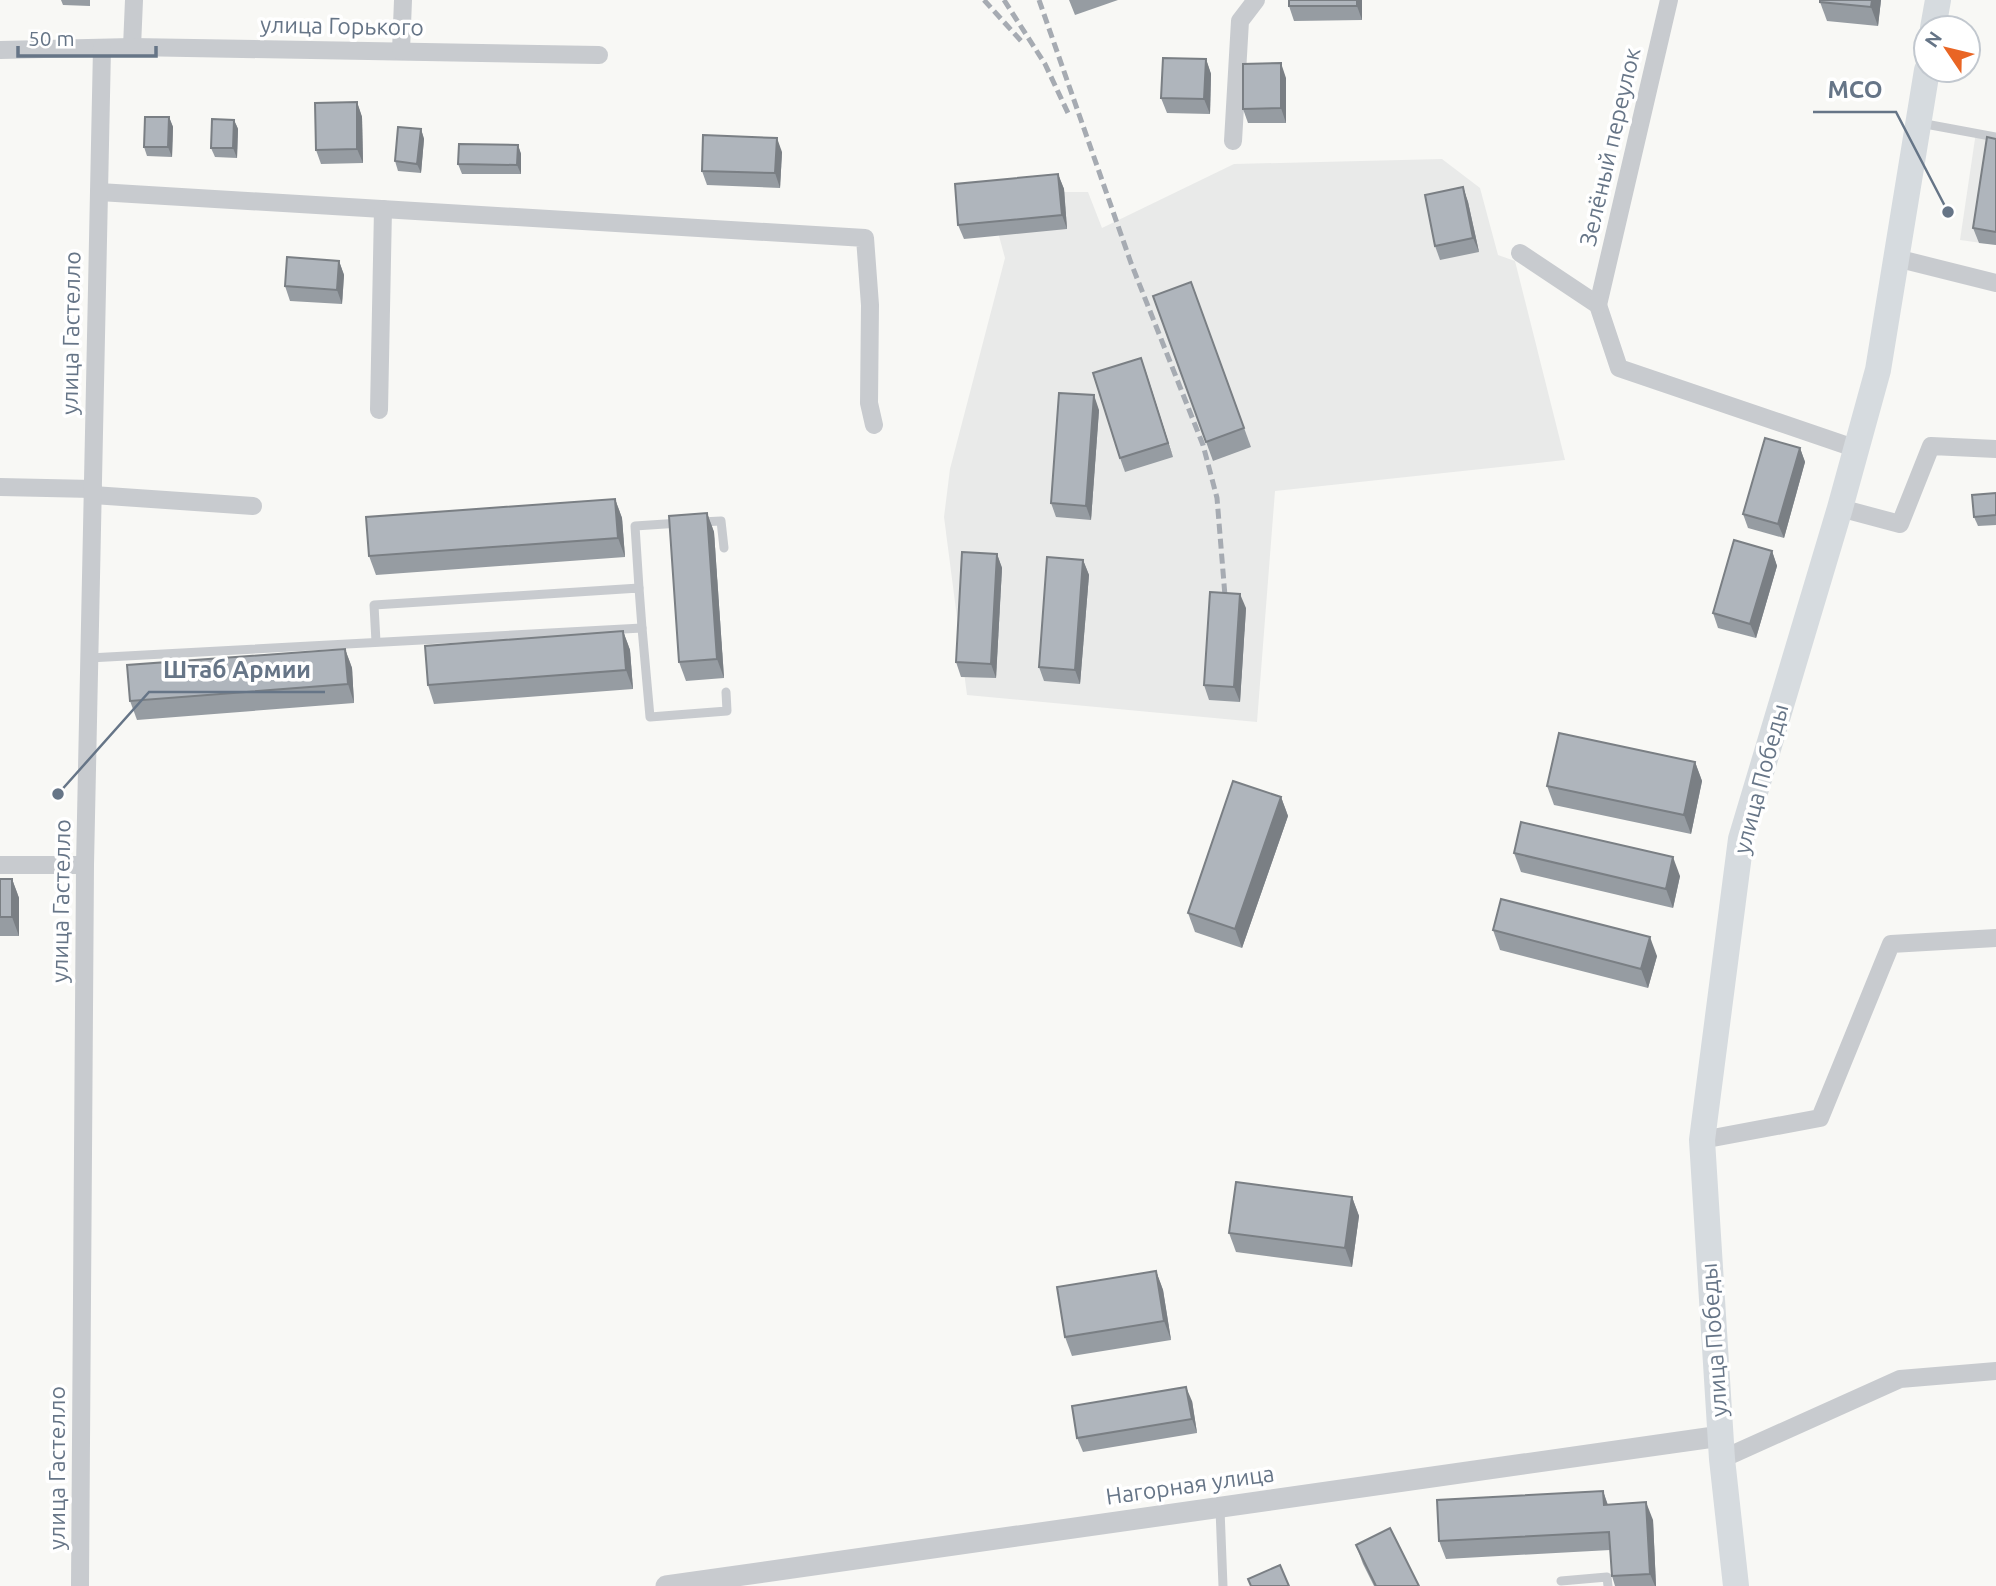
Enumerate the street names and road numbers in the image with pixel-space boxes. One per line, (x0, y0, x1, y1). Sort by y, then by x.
street label: улица Горького (260, 12, 424, 39)
street label: Зелёный переулок (1575, 45, 1645, 248)
street label: улица Гастелло (57, 251, 84, 415)
street label: улица Победы (1728, 701, 1793, 857)
street label: улица Гастелло (47, 819, 74, 983)
street label: улица Победы (1696, 1262, 1731, 1418)
street label: улица Гастелло (44, 1386, 69, 1550)
street label: Нагорная улица (1104, 1460, 1276, 1509)

